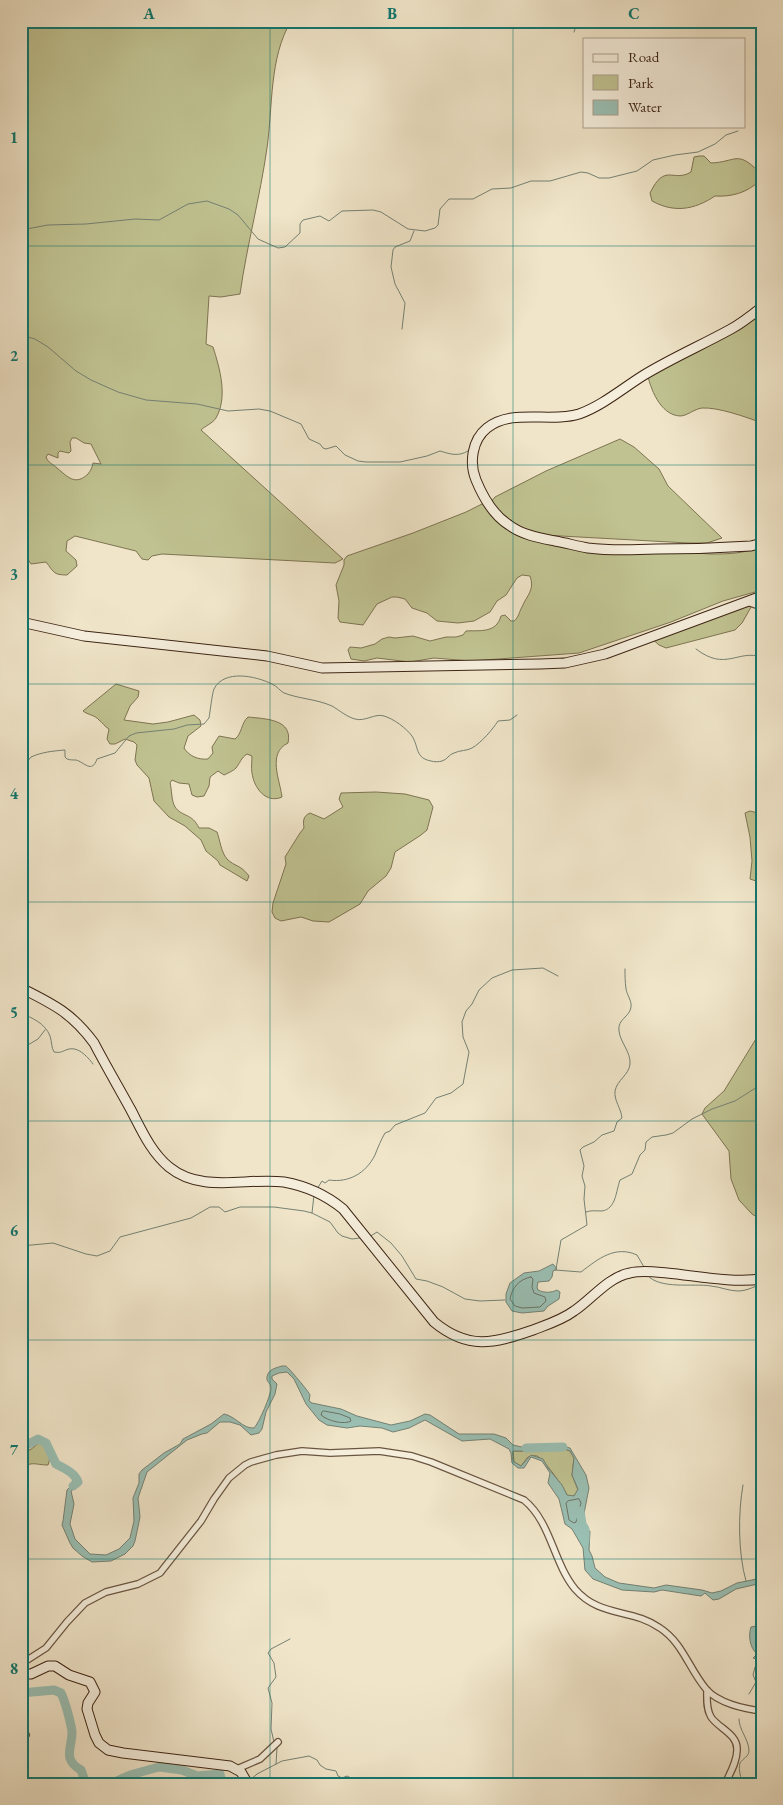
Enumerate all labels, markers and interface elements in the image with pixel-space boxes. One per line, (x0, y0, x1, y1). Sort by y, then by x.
text: A (142, 3, 155, 24)
text: B (387, 3, 397, 24)
text: C (628, 3, 640, 24)
legend (583, 38, 746, 128)
text: Road (628, 47, 660, 66)
text: Park (628, 73, 655, 92)
text: Water (628, 97, 662, 116)
text: 1 (10, 127, 18, 148)
text: 2 (10, 345, 19, 366)
text: 3 (10, 564, 18, 585)
text: 4 (10, 783, 19, 804)
text: 5 (10, 1002, 18, 1023)
text: 6 (10, 1220, 19, 1241)
text: 7 (10, 1439, 19, 1460)
text: 8 (10, 1658, 18, 1679)

